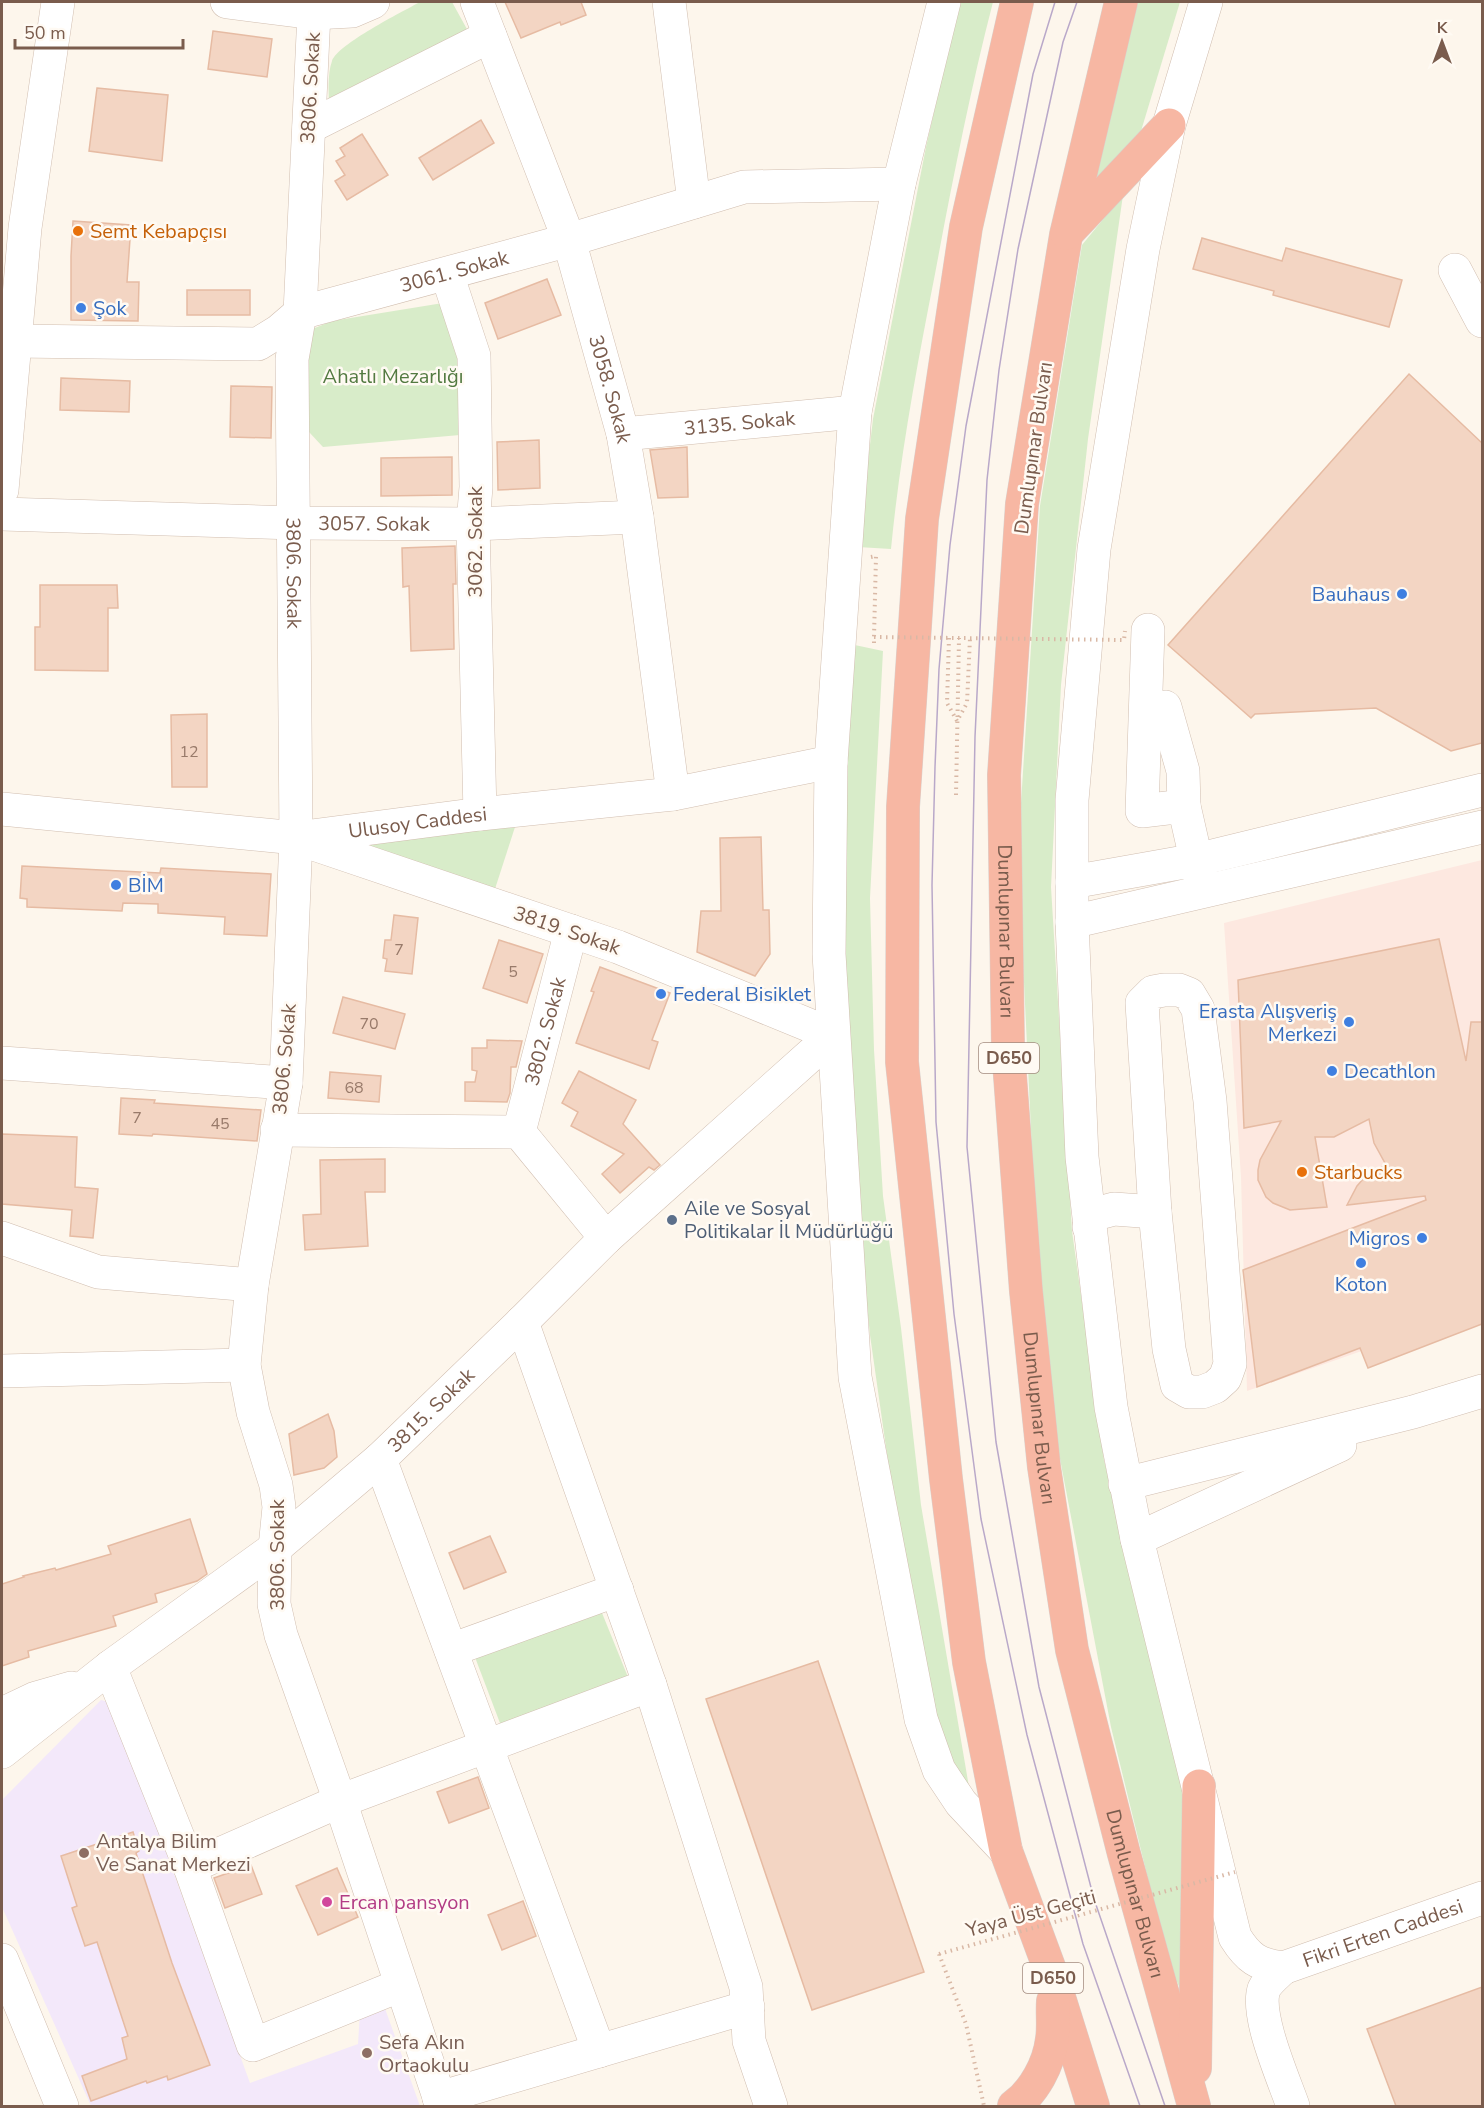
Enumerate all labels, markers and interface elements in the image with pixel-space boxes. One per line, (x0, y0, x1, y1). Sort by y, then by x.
scale bar (15, 12, 183, 50)
north arrow (1412, 12, 1472, 72)
text: K (1437, 17, 1449, 39)
text: 50 m (24, 21, 66, 45)
street label: 3806. Sokak (294, 31, 327, 144)
place label: Semt Kebapçısı (90, 218, 227, 245)
marker: Semt Kebapçısı (71, 224, 85, 238)
street label: 3061. Sokak (397, 244, 513, 299)
place label: Şok (93, 295, 127, 322)
marker: Şok (74, 301, 88, 315)
street label: 3058. Sokak (582, 332, 638, 446)
street label: Dumlupınar Bulvarı (1008, 360, 1059, 536)
park label: Ahatlı Mezarlığı (323, 363, 463, 390)
street label: 3135. Sokak (683, 405, 797, 442)
street label: 3062. Sokak (462, 485, 489, 598)
street label: 3057. Sokak (318, 510, 431, 538)
street label: 3806. Sokak (279, 517, 307, 630)
place label: Bauhaus (1312, 581, 1390, 608)
marker: Bauhaus (1395, 587, 1409, 601)
house number: 12 (179, 741, 199, 763)
street label: Ulusoy Caddesi (347, 800, 488, 845)
street label: Dumlupınar Bulvarı (991, 844, 1021, 1019)
place label: BİM (128, 872, 164, 899)
marker: BİM (109, 878, 123, 892)
street label: 3819. Sokak (510, 900, 625, 962)
house number: 7 (394, 939, 404, 961)
house number: 5 (508, 961, 518, 983)
street label: 3802. Sokak (518, 973, 573, 1089)
place label: Federal Bisiklet (673, 981, 812, 1008)
marker: Federal Bisiklet (654, 987, 668, 1001)
place label: Erasta Alışveriş Merkezi (1199, 998, 1337, 1048)
street label: 3806. Sokak (266, 1001, 303, 1116)
house number: 70 (359, 1013, 379, 1035)
marker: Erasta Alışveriş Merkezi (1342, 1015, 1356, 1029)
road number: D650 (979, 1043, 1039, 1073)
place label: Decathlon (1344, 1058, 1436, 1085)
marker: Decathlon (1325, 1064, 1339, 1078)
house number: 68 (344, 1077, 364, 1099)
house number: 7 (132, 1107, 142, 1129)
house number: 45 (210, 1113, 230, 1135)
place label: Starbucks (1314, 1159, 1403, 1186)
marker: Starbucks (1295, 1165, 1309, 1179)
place label: Aile ve Sosyal Politikalar İl Müdürlüğü (684, 1195, 893, 1245)
marker: Aile ve Sosyal Politikalar İl Müdürlüğü (665, 1213, 679, 1227)
place label: Migros (1349, 1225, 1410, 1252)
marker: Migros (1415, 1231, 1429, 1245)
marker: Koton (1354, 1256, 1368, 1270)
place label: Koton (1335, 1271, 1387, 1298)
street label: Dumlupınar Bulvarı (1016, 1330, 1063, 1506)
street label: 3815. Sokak (382, 1361, 481, 1459)
street label: 3806. Sokak (264, 1498, 291, 1611)
street label: Dumlupınar Bulvarı (1099, 1806, 1171, 1981)
place label: Antalya Bilim Ve Sanat Merkezi (95, 1828, 251, 1878)
marker: Antalya Bilim Ve Sanat Merkezi (77, 1846, 91, 1860)
street label: Yaya Üst Geçiti (962, 1883, 1099, 1944)
place label: Ercan pansyon (339, 1889, 470, 1916)
street label: Fikri Erten Caddesi (1299, 1893, 1467, 1974)
marker: Ercan pansyon (320, 1895, 334, 1909)
road number: D650 (1023, 1963, 1083, 1993)
place label: Sefa Akın Ortaokulu (379, 2029, 469, 2079)
marker: Sefa Akın Ortaokulu (360, 2046, 374, 2060)

